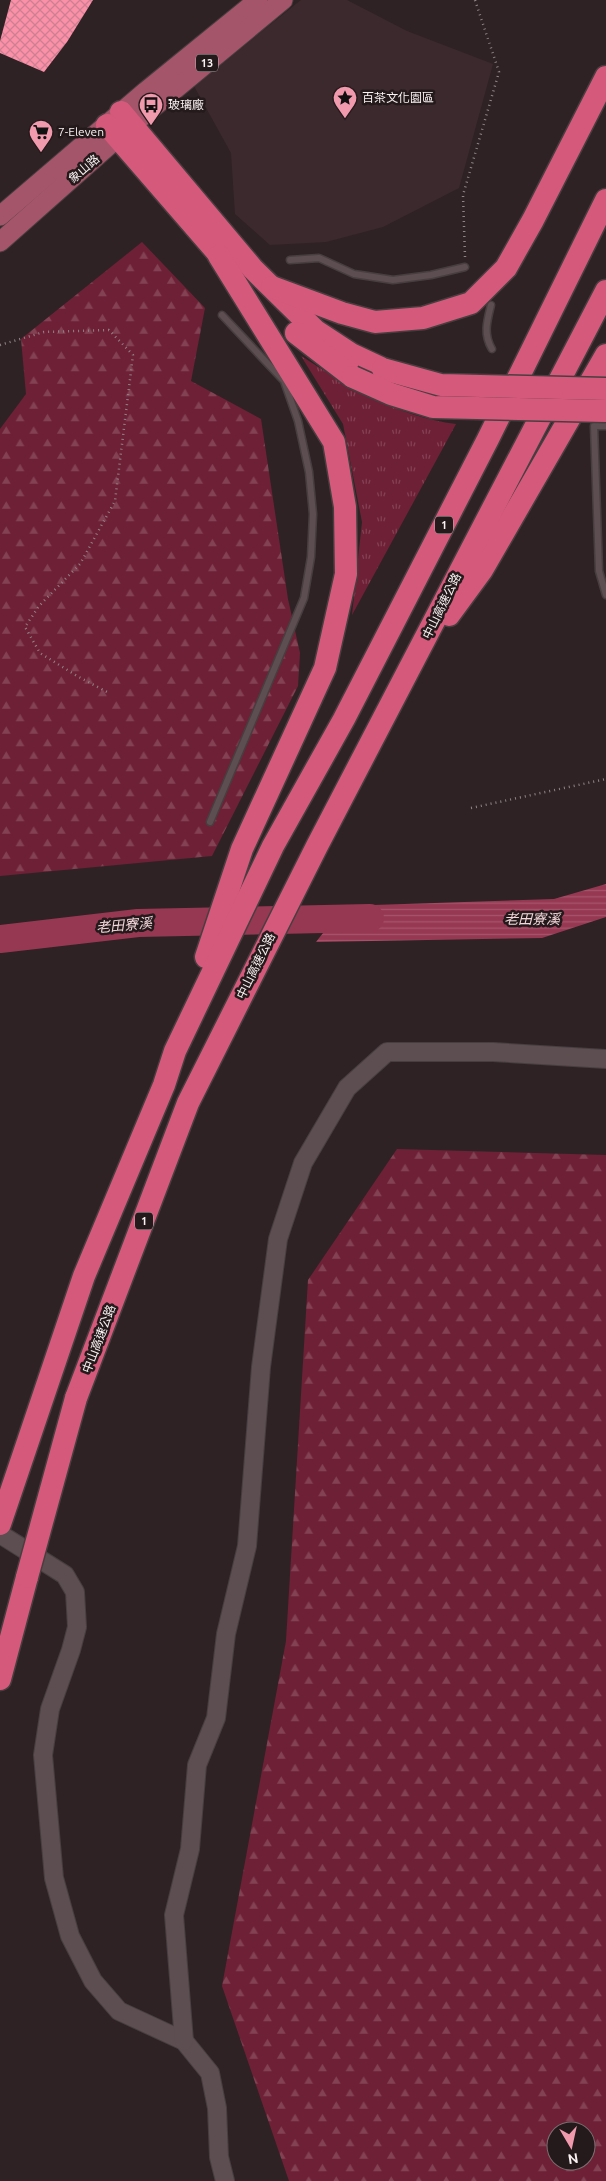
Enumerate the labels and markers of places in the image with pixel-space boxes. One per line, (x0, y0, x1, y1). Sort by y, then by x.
place icon: 百茶文化園區 (332, 85, 358, 119)
place label: 百茶文化園區 (362, 91, 434, 104)
bus stop icon: 玻璃廠 (138, 92, 164, 126)
place label: 玻璃廠 (168, 98, 204, 111)
supermarket icon: 7-Eleven (28, 119, 54, 153)
place label: 7-Eleven (58, 125, 104, 138)

